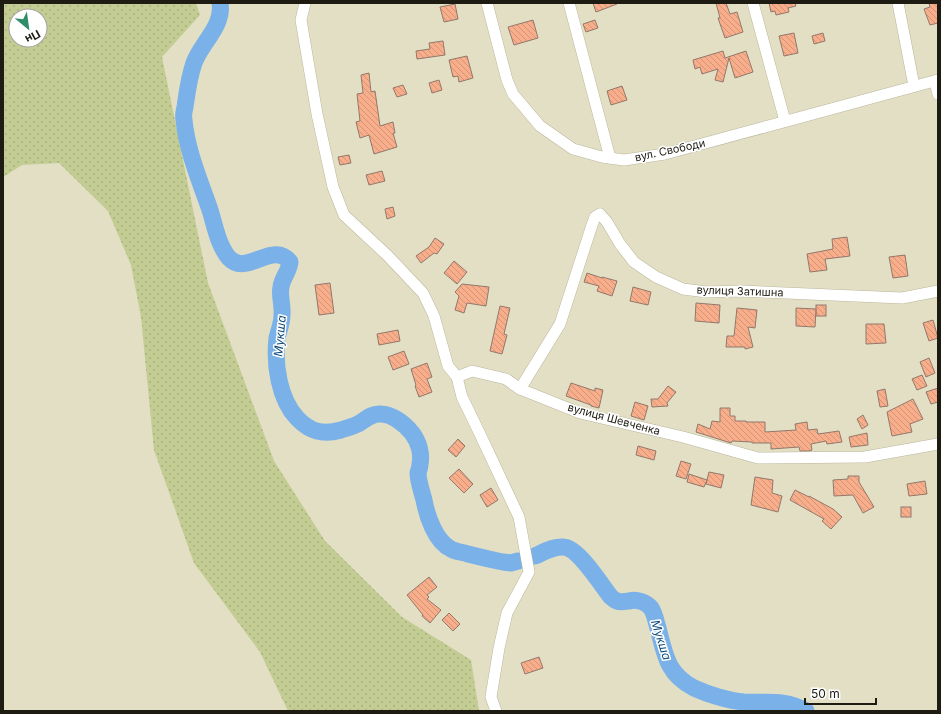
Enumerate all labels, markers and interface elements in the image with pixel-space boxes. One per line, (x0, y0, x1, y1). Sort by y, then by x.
north arrow (8, 8, 48, 48)
text: Пн (23, 27, 43, 47)
street label: вул. Свободи (633, 136, 707, 164)
street label: вулиця Затишна (696, 282, 784, 300)
water label: Мукша (270, 315, 289, 357)
street label: вулиця Шевченка (566, 400, 662, 438)
water label: Мукша (648, 618, 675, 662)
scale bar (805, 680, 876, 706)
text: 50 m (811, 686, 840, 701)

